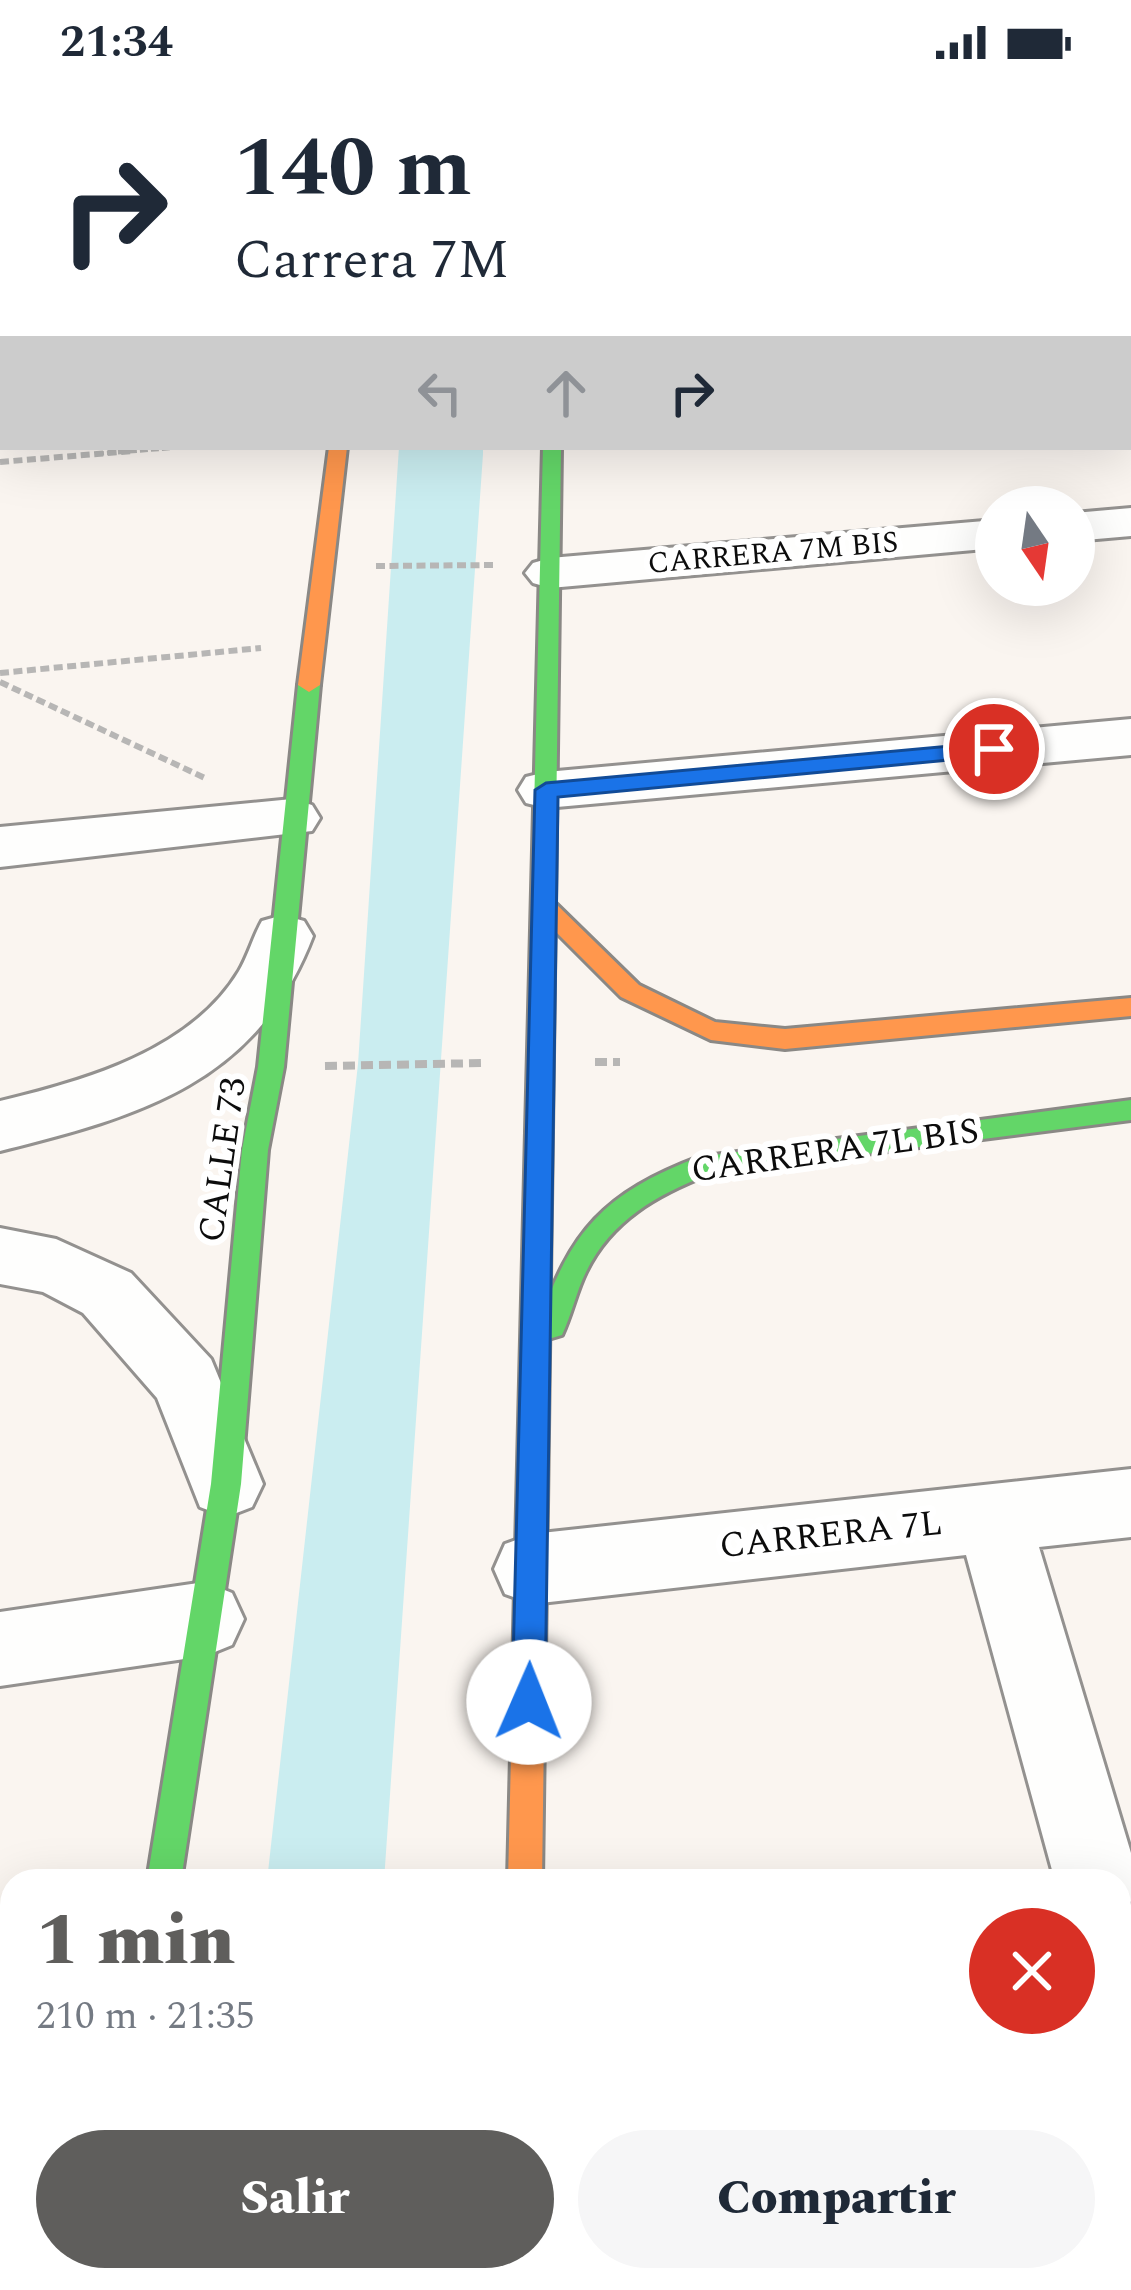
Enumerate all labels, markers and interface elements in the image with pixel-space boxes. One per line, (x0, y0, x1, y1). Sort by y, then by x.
text: 21:34 (60, 8, 173, 77)
text: 140 m (234, 105, 472, 233)
icon: right (36, 132, 192, 288)
text: Carrera 7M (234, 220, 509, 302)
icon: left (407, 360, 473, 426)
icon: ahead (533, 360, 599, 426)
icon: right (659, 360, 725, 426)
north arrow (975, 486, 1095, 606)
map controls (975, 486, 1095, 606)
street label: CARRERA 7M BIS (646, 519, 900, 587)
pin (943, 698, 1045, 800)
icon: arrive (961, 716, 1027, 782)
street label: CALLE 73 (184, 1074, 262, 1246)
street label: CARRERA 7L BIS (688, 1104, 982, 1198)
street label: CARRERA 7L (717, 1496, 945, 1574)
position arrow (466, 1639, 592, 1765)
text: 1 min (36, 1887, 235, 1996)
button: close (969, 1908, 1095, 2034)
text: 210 m · 21:35 (36, 1987, 255, 2046)
button: Salir (36, 2130, 554, 2268)
button: Compartir (578, 2130, 1095, 2268)

